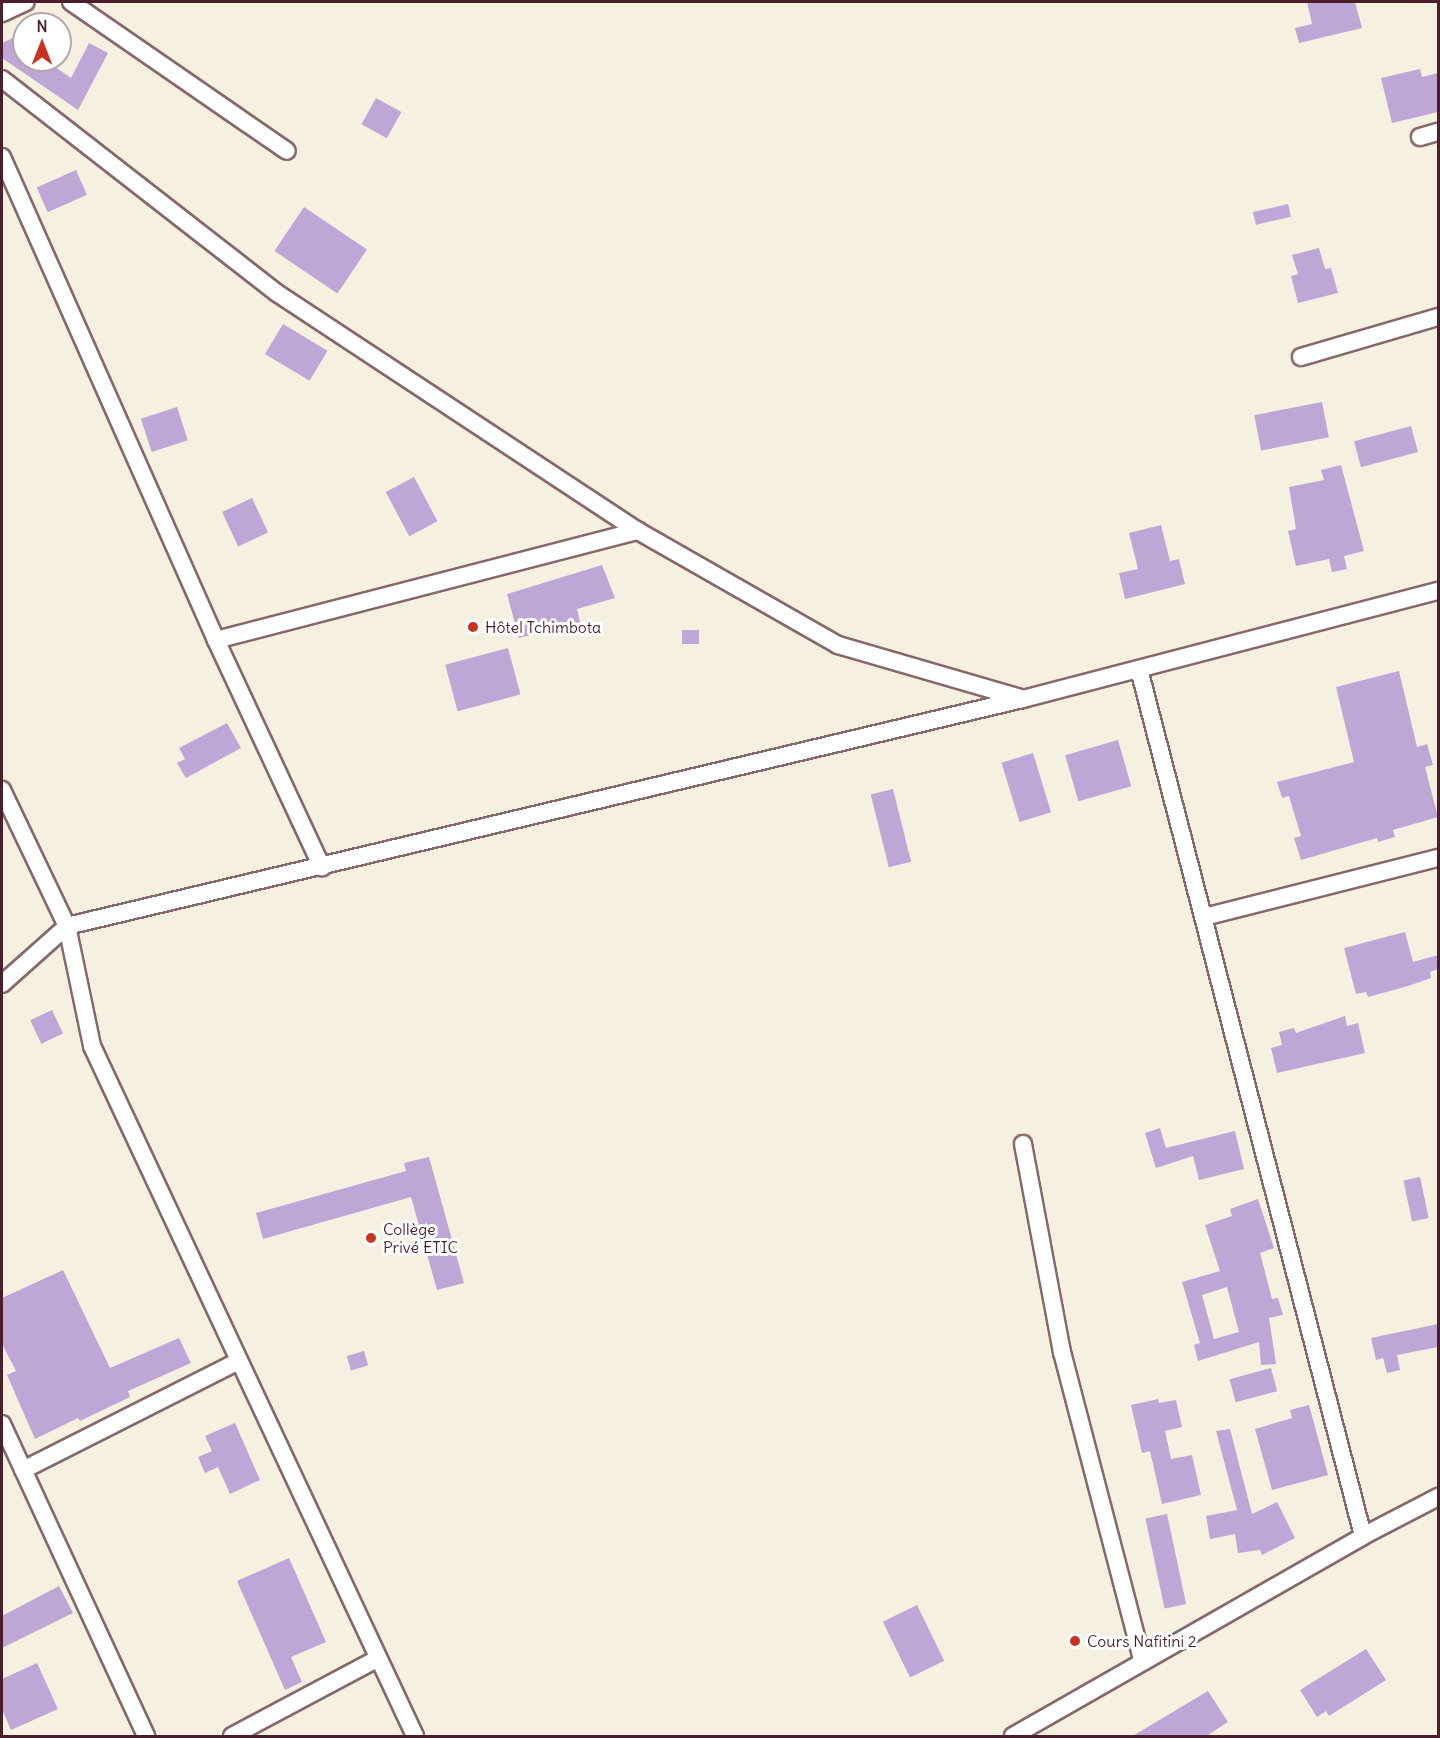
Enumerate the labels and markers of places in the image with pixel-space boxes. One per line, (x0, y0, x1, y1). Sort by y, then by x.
place label: Hôtel Tchimbota (485, 617, 601, 637)
marker: Hôtel Tchimbota (466, 620, 480, 634)
place label: Collège Privé ETIC (383, 1219, 458, 1257)
marker: Collège Privé ETIC (364, 1231, 378, 1245)
place label: Cours Nafitini 2 (1087, 1631, 1197, 1651)
marker: Cours Nafitini 2 (1068, 1634, 1082, 1648)

